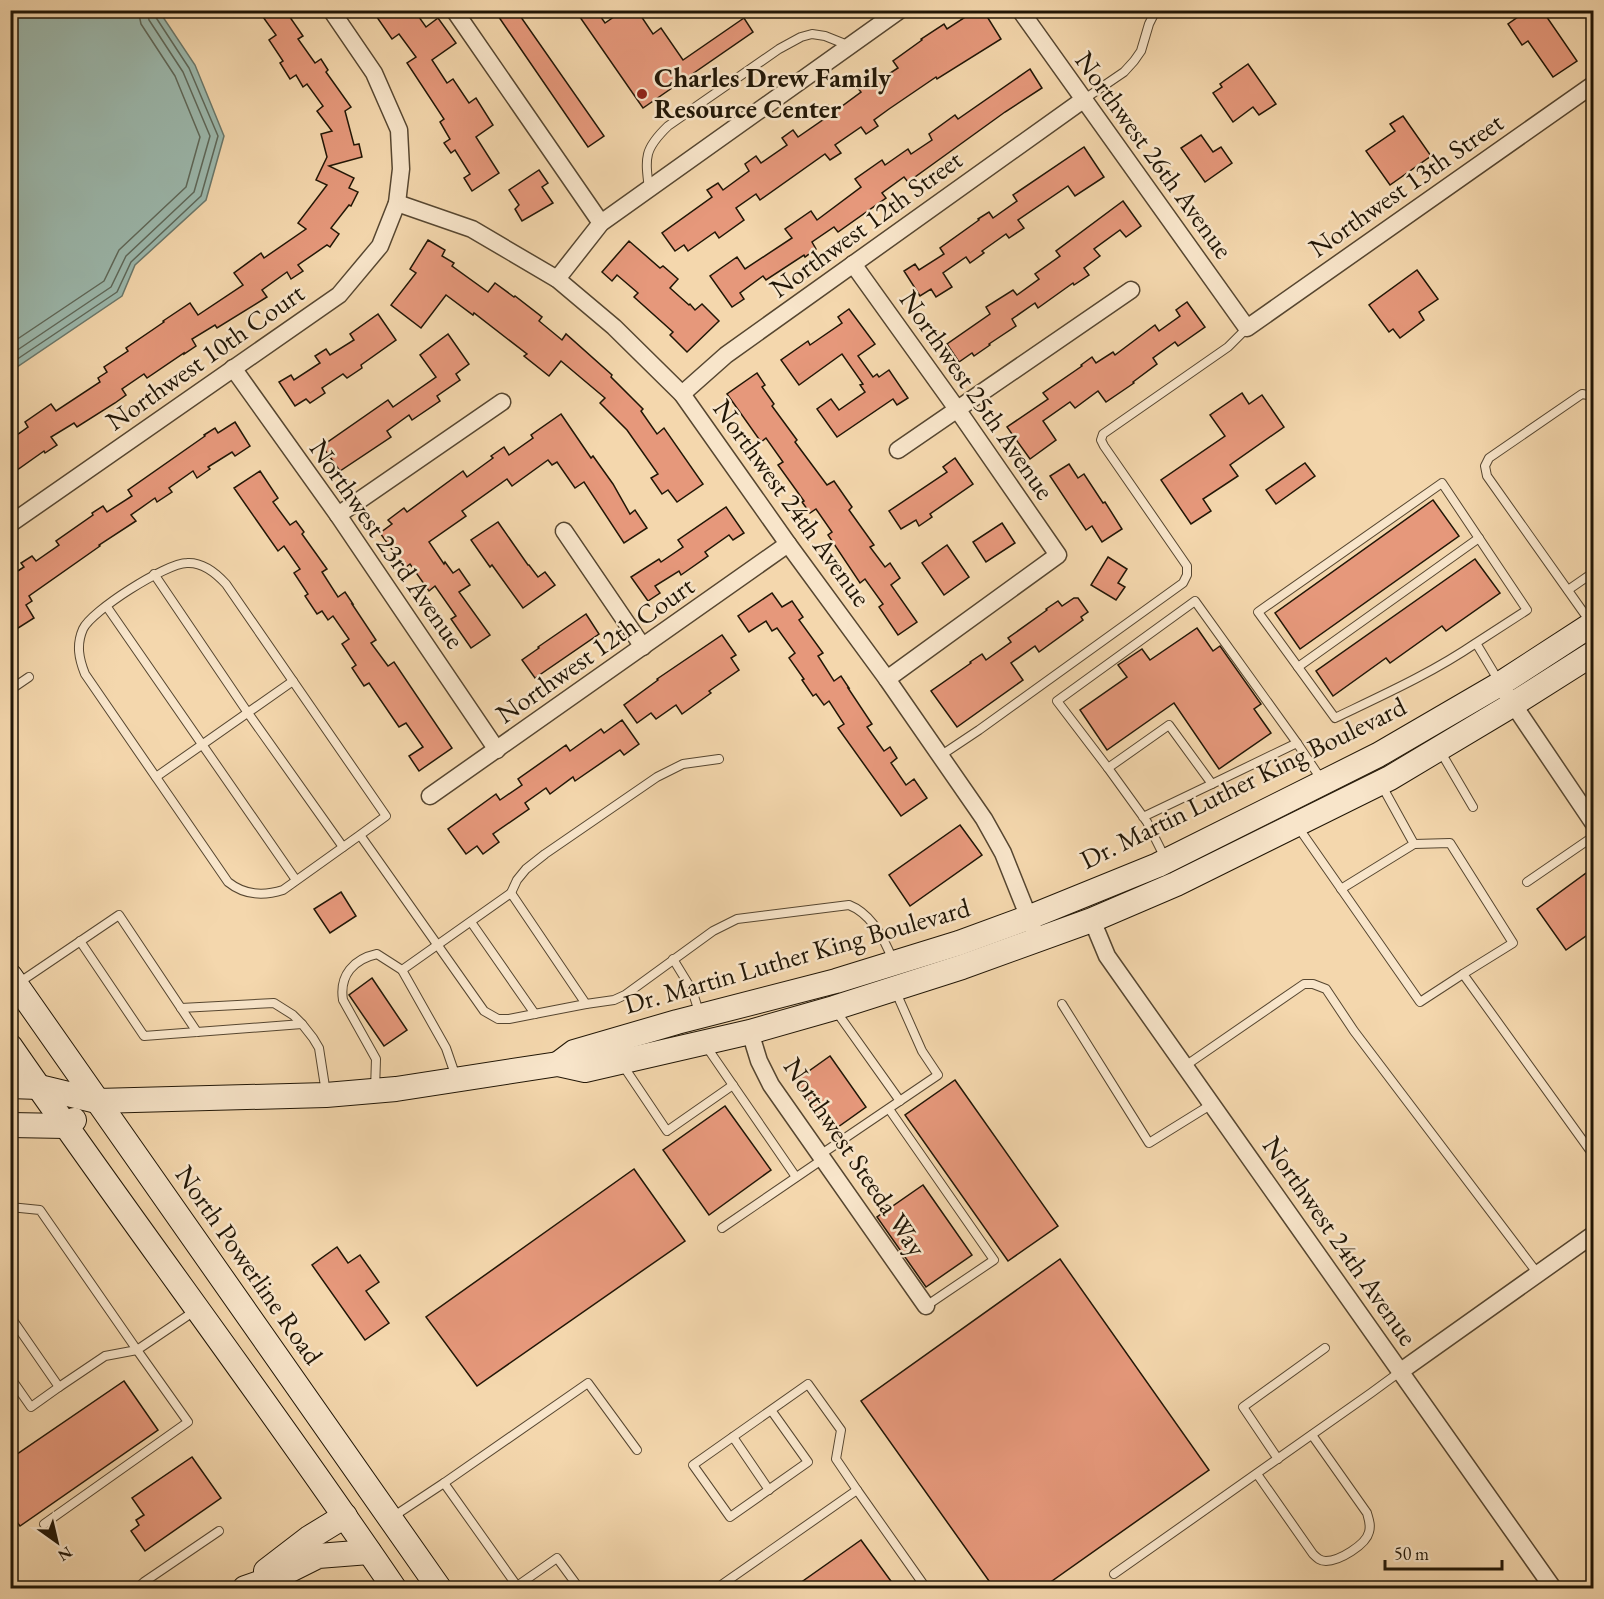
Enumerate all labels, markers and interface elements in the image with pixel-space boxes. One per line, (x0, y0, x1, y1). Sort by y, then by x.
street label: Northwest 26th Avenue (1067, 44, 1241, 265)
place label: Charles Drew Family Resource Center (654, 60, 892, 126)
marker: Charles Drew Family Resource Center (635, 87, 649, 101)
street label: Northwest 13th Street (1302, 104, 1510, 265)
street label: Northwest 12th Street (763, 142, 969, 305)
street label: Northwest 10th Court (99, 275, 311, 438)
street label: Northwest 25th Avenue (892, 283, 1063, 506)
street label: Northwest 24th Avenue (705, 392, 879, 613)
street label: Northwest 23rd Avenue (302, 432, 473, 655)
street label: Northwest 12th Court (489, 568, 701, 731)
street label: Dr. Martin Luther King Boulevard (1074, 688, 1412, 877)
street label: Dr. Martin Luther King Boulevard (620, 889, 974, 1022)
street label: Northwest Steeda Way (776, 1051, 935, 1263)
street label: Northwest 24th Avenue (1255, 1129, 1426, 1352)
street label: North Powerline Road (168, 1158, 331, 1371)
north arrow (27, 1512, 87, 1572)
scale bar (1385, 1533, 1502, 1571)
text: N (54, 1542, 76, 1566)
text: 50 m (1394, 1542, 1429, 1565)

